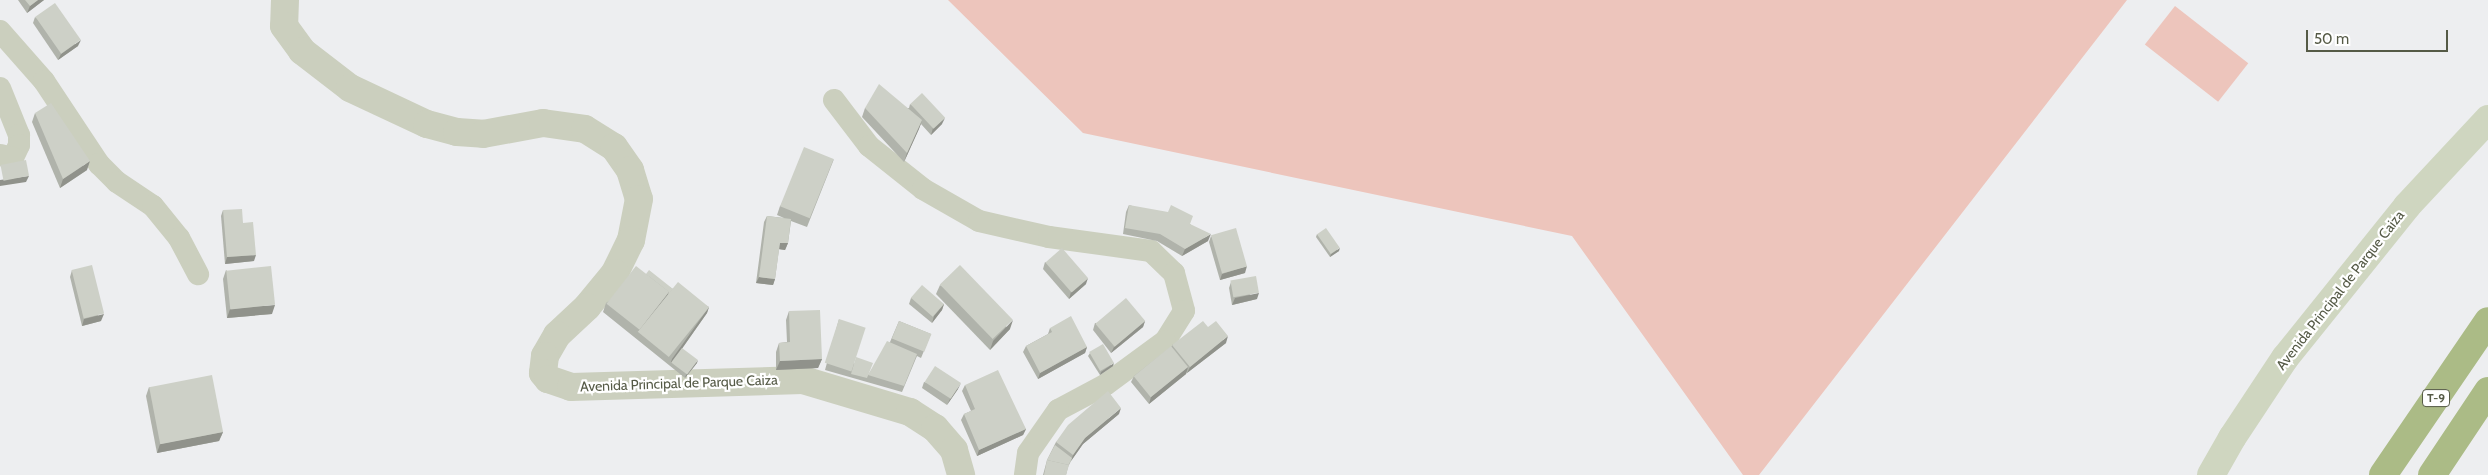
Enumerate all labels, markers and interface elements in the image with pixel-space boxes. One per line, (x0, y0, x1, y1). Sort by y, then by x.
scale bar (2308, 20, 2450, 52)
text: 50 m (2314, 30, 2349, 48)
street label: Avenida Principal de Parque Caiza (2272, 207, 2408, 373)
street label: Avenida Principal de Parque Caiza (580, 371, 778, 395)
road number: T-9 (2421, 388, 2451, 408)

